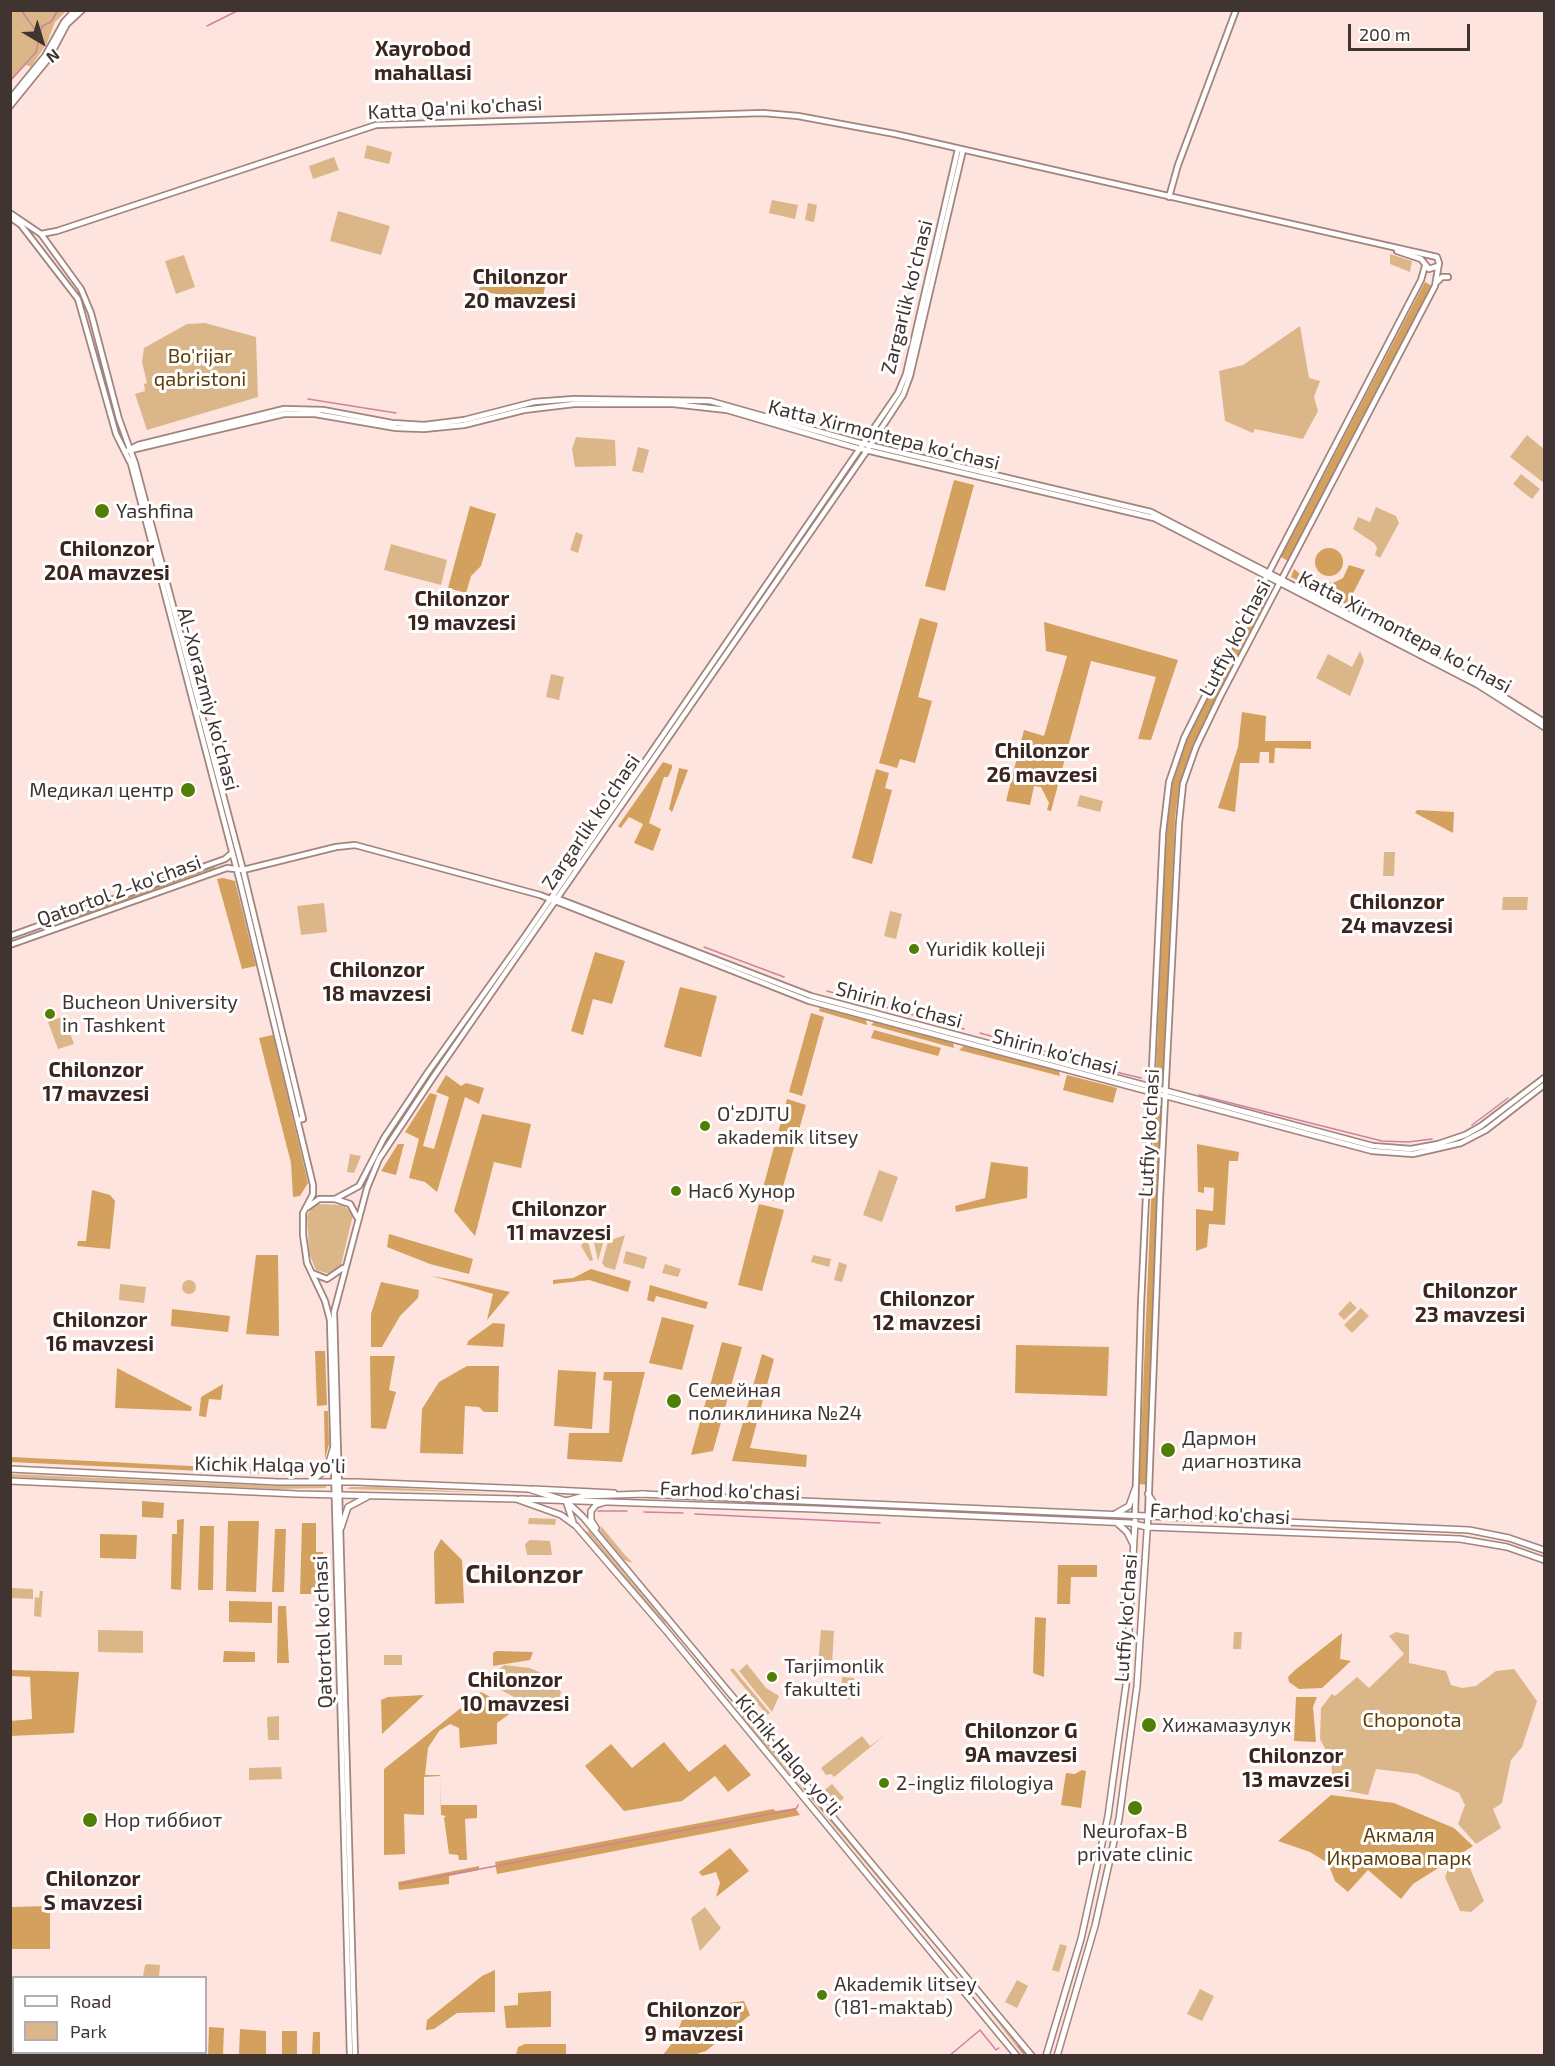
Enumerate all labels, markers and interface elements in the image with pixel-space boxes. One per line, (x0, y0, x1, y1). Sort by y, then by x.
north arrow (12, 12, 72, 72)
scale bar (1351, 12, 1472, 50)
text: 200 m (1359, 23, 1411, 45)
district label: Xayrobod mahallasi (374, 36, 472, 86)
text: N (43, 46, 64, 68)
street label: Katta Qa'ni ko'chasi (367, 91, 543, 125)
street label: Zargarlik ko'chasi (876, 217, 938, 377)
district label: Chilonzor 20 mavzesi (464, 264, 576, 314)
park label: Bo'rijar qabristoni (154, 344, 246, 391)
street label: Katta Xirmontepa koʻchasi (766, 395, 1002, 475)
place label: Yashfina (116, 499, 194, 523)
marker: Yashfina (93, 502, 111, 520)
district label: Chilonzor 20A mavzesi (44, 536, 170, 586)
street label: Katta Xirmontepa koʻchasi (1294, 566, 1516, 698)
street label: Lutfiy ko'chasi (1194, 576, 1276, 700)
district label: Chilonzor 19 mavzesi (408, 586, 516, 636)
street label: Al-Xorazmiy ko'chasi (172, 605, 244, 793)
district label: Chilonzor 26 mavzesi (986, 738, 1098, 788)
street label: Zargarlik ko'chasi (537, 750, 645, 894)
place label: Медикал центр (29, 778, 174, 802)
marker: Медикал центр (179, 781, 197, 799)
street label: Qatortol 2-ko'chasi (34, 850, 204, 932)
district label: Chilonzor 24 mavzesi (1341, 889, 1453, 939)
place label: Yuridik kolleji (926, 937, 1046, 961)
marker: Yuridik kolleji (907, 942, 921, 956)
district label: Chilonzor 18 mavzesi (323, 957, 431, 1007)
street label: Shirin koʻchasi (833, 977, 965, 1033)
place label: Bucheon University in Tashkent (62, 990, 238, 1037)
marker: Bucheon University in Tashkent (43, 1007, 57, 1021)
street label: Shirin ko'chasi (990, 1024, 1120, 1080)
district label: Chilonzor 17 mavzesi (43, 1057, 149, 1107)
street label: Lutfiy ko'chasi (1134, 1068, 1164, 1198)
place label: OʻzDJTU akademik litsey (717, 1102, 858, 1149)
marker: OʻzDJTU akademik litsey (698, 1119, 712, 1133)
place label: Насб Хунор (688, 1179, 795, 1203)
marker: Насб Хунор (669, 1184, 683, 1198)
district label: Chilonzor 11 mavzesi (507, 1196, 611, 1246)
district label: Chilonzor 23 mavzesi (1415, 1278, 1525, 1328)
district label: Chilonzor 12 mavzesi (873, 1286, 981, 1336)
district label: Chilonzor 16 mavzesi (46, 1307, 154, 1357)
place label: Семейная поликлиника №24 (688, 1378, 862, 1425)
marker: Семейная поликлиника №24 (665, 1392, 683, 1410)
place label: Дармон диагнозтика (1182, 1426, 1302, 1473)
marker: Дармон диагнозтика (1159, 1441, 1177, 1459)
street label: Kichik Halqa yo'li (194, 1452, 346, 1478)
street label: Farhod ko'chasi (659, 1477, 801, 1505)
street label: Farhod ko'chasi (1149, 1498, 1291, 1530)
street label: Lutfiy ko'chasi (1110, 1553, 1142, 1683)
street label: Qatortol ko'chasi (308, 1555, 338, 1709)
district label: Chilonzor (465, 1558, 583, 1590)
place label: Tarjimonlik fakulteti (784, 1654, 884, 1701)
district label: Chilonzor 10 mavzesi (461, 1667, 569, 1717)
marker: Tarjimonlik fakulteti (765, 1670, 779, 1684)
street label: Kichik Halqa yo'li (730, 1689, 846, 1821)
park label: Choponota (1363, 1708, 1461, 1732)
place label: Хижамазулук (1162, 1713, 1291, 1737)
marker: Хижамазулук (1140, 1716, 1158, 1734)
district label: Chilonzor G 9A mavzesi (964, 1718, 1078, 1768)
district label: Chilonzor 13 mavzesi (1242, 1743, 1350, 1793)
place label: 2-ingliz filologiya (896, 1771, 1054, 1795)
marker: 2-ingliz filologiya (877, 1776, 891, 1790)
marker: Neurofax-B private clinic (1126, 1799, 1144, 1817)
place label: Нор тиббиот (104, 1808, 222, 1832)
marker: Нор тиббиот (81, 1811, 99, 1829)
place label: Neurofax-B private clinic (1077, 1819, 1193, 1866)
park label: Акмаля Икрамова парк (1326, 1823, 1472, 1870)
district label: Chilonzor S mavzesi (44, 1866, 142, 1916)
place label: Akademik litsey (181-maktab) (834, 1972, 977, 2019)
legend (12, 1976, 207, 2054)
marker: Akademik litsey (181-maktab) (815, 1988, 829, 2002)
text: Road (70, 1990, 111, 2012)
district label: Chilonzor 9 mavzesi (645, 1997, 743, 2047)
text: Park (70, 2020, 107, 2042)

